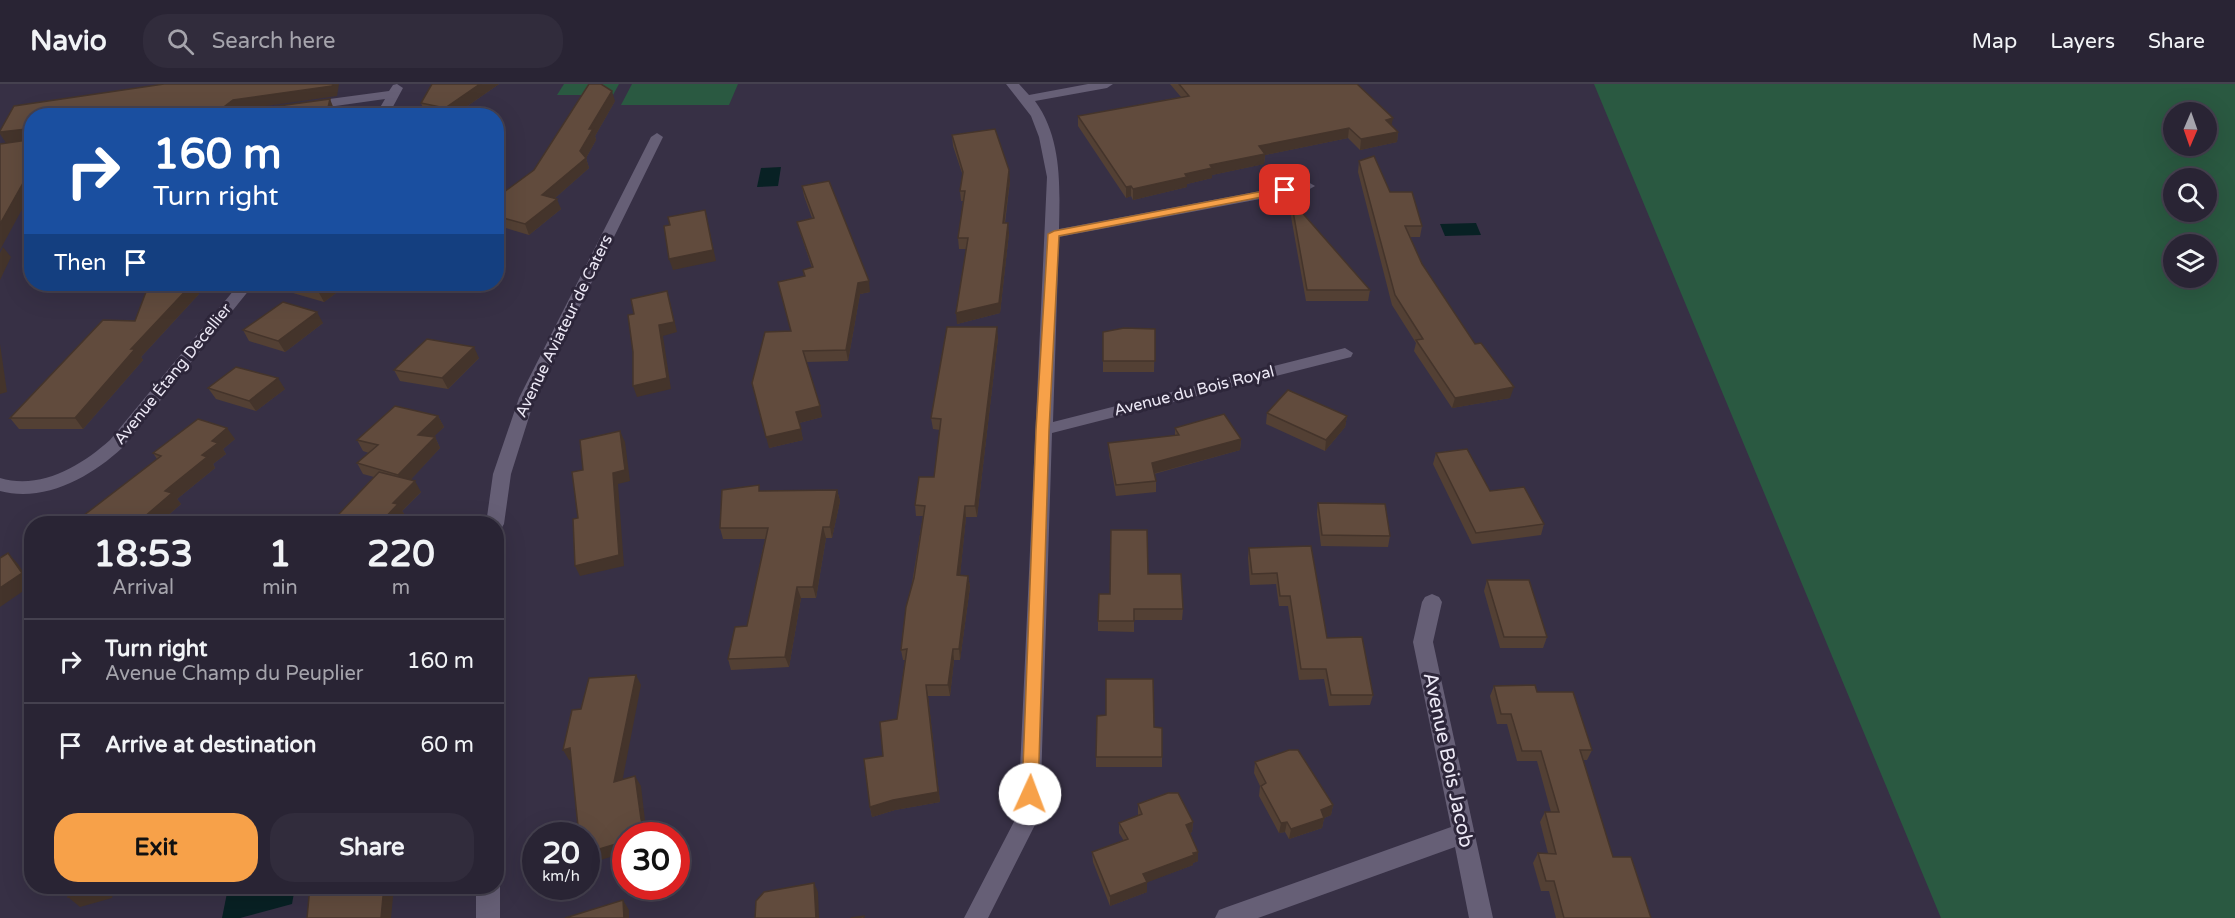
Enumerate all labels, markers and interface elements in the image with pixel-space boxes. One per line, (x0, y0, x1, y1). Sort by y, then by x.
search box (143, 14, 563, 68)
text: Navio (30, 24, 107, 58)
icon: search (164, 25, 197, 58)
text: Search here (212, 28, 336, 54)
text: Map (1972, 29, 2017, 54)
text: Layers (2050, 29, 2115, 54)
text: Share (2148, 29, 2205, 54)
north arrow (2163, 102, 2217, 156)
map controls (2163, 102, 2217, 288)
text: 160 m (153, 129, 282, 180)
icon: right (54, 132, 132, 210)
pin (1259, 164, 1310, 215)
button: search (2163, 168, 2217, 222)
icon: arrive (1268, 173, 1301, 206)
text: Turn right (153, 180, 279, 213)
street label: Avenue Aviateur de Caters (511, 231, 617, 421)
button: layers (2163, 234, 2217, 288)
icon: arrive (119, 246, 152, 279)
text: Then (54, 250, 107, 276)
street label: Avenue Étang Decellier (110, 299, 237, 449)
street label: Avenue du Bois Royal (1112, 361, 1276, 421)
text: 18:53 (93, 533, 193, 576)
text: 1 (269, 533, 291, 576)
text: 220 (367, 533, 435, 576)
text: Arrival (112, 576, 174, 600)
text: min (262, 576, 298, 600)
text: m (392, 576, 410, 600)
text: Turn right (105, 636, 207, 662)
icon: right (54, 645, 87, 678)
text: 160 m (407, 648, 474, 674)
text: Avenue Champ du Peuplier (105, 662, 364, 686)
street label: Avenue Bois Jacob (1418, 670, 1478, 850)
icon: arrive (54, 729, 87, 762)
text: Arrive at destination (105, 732, 316, 758)
text: 60 m (420, 732, 474, 758)
position arrow (998, 762, 1062, 826)
button: Exit (54, 813, 258, 882)
button: Share (270, 813, 474, 882)
speed limit sign: 30 (612, 822, 690, 900)
text: 20 (542, 835, 580, 872)
text: km/h (542, 867, 580, 885)

